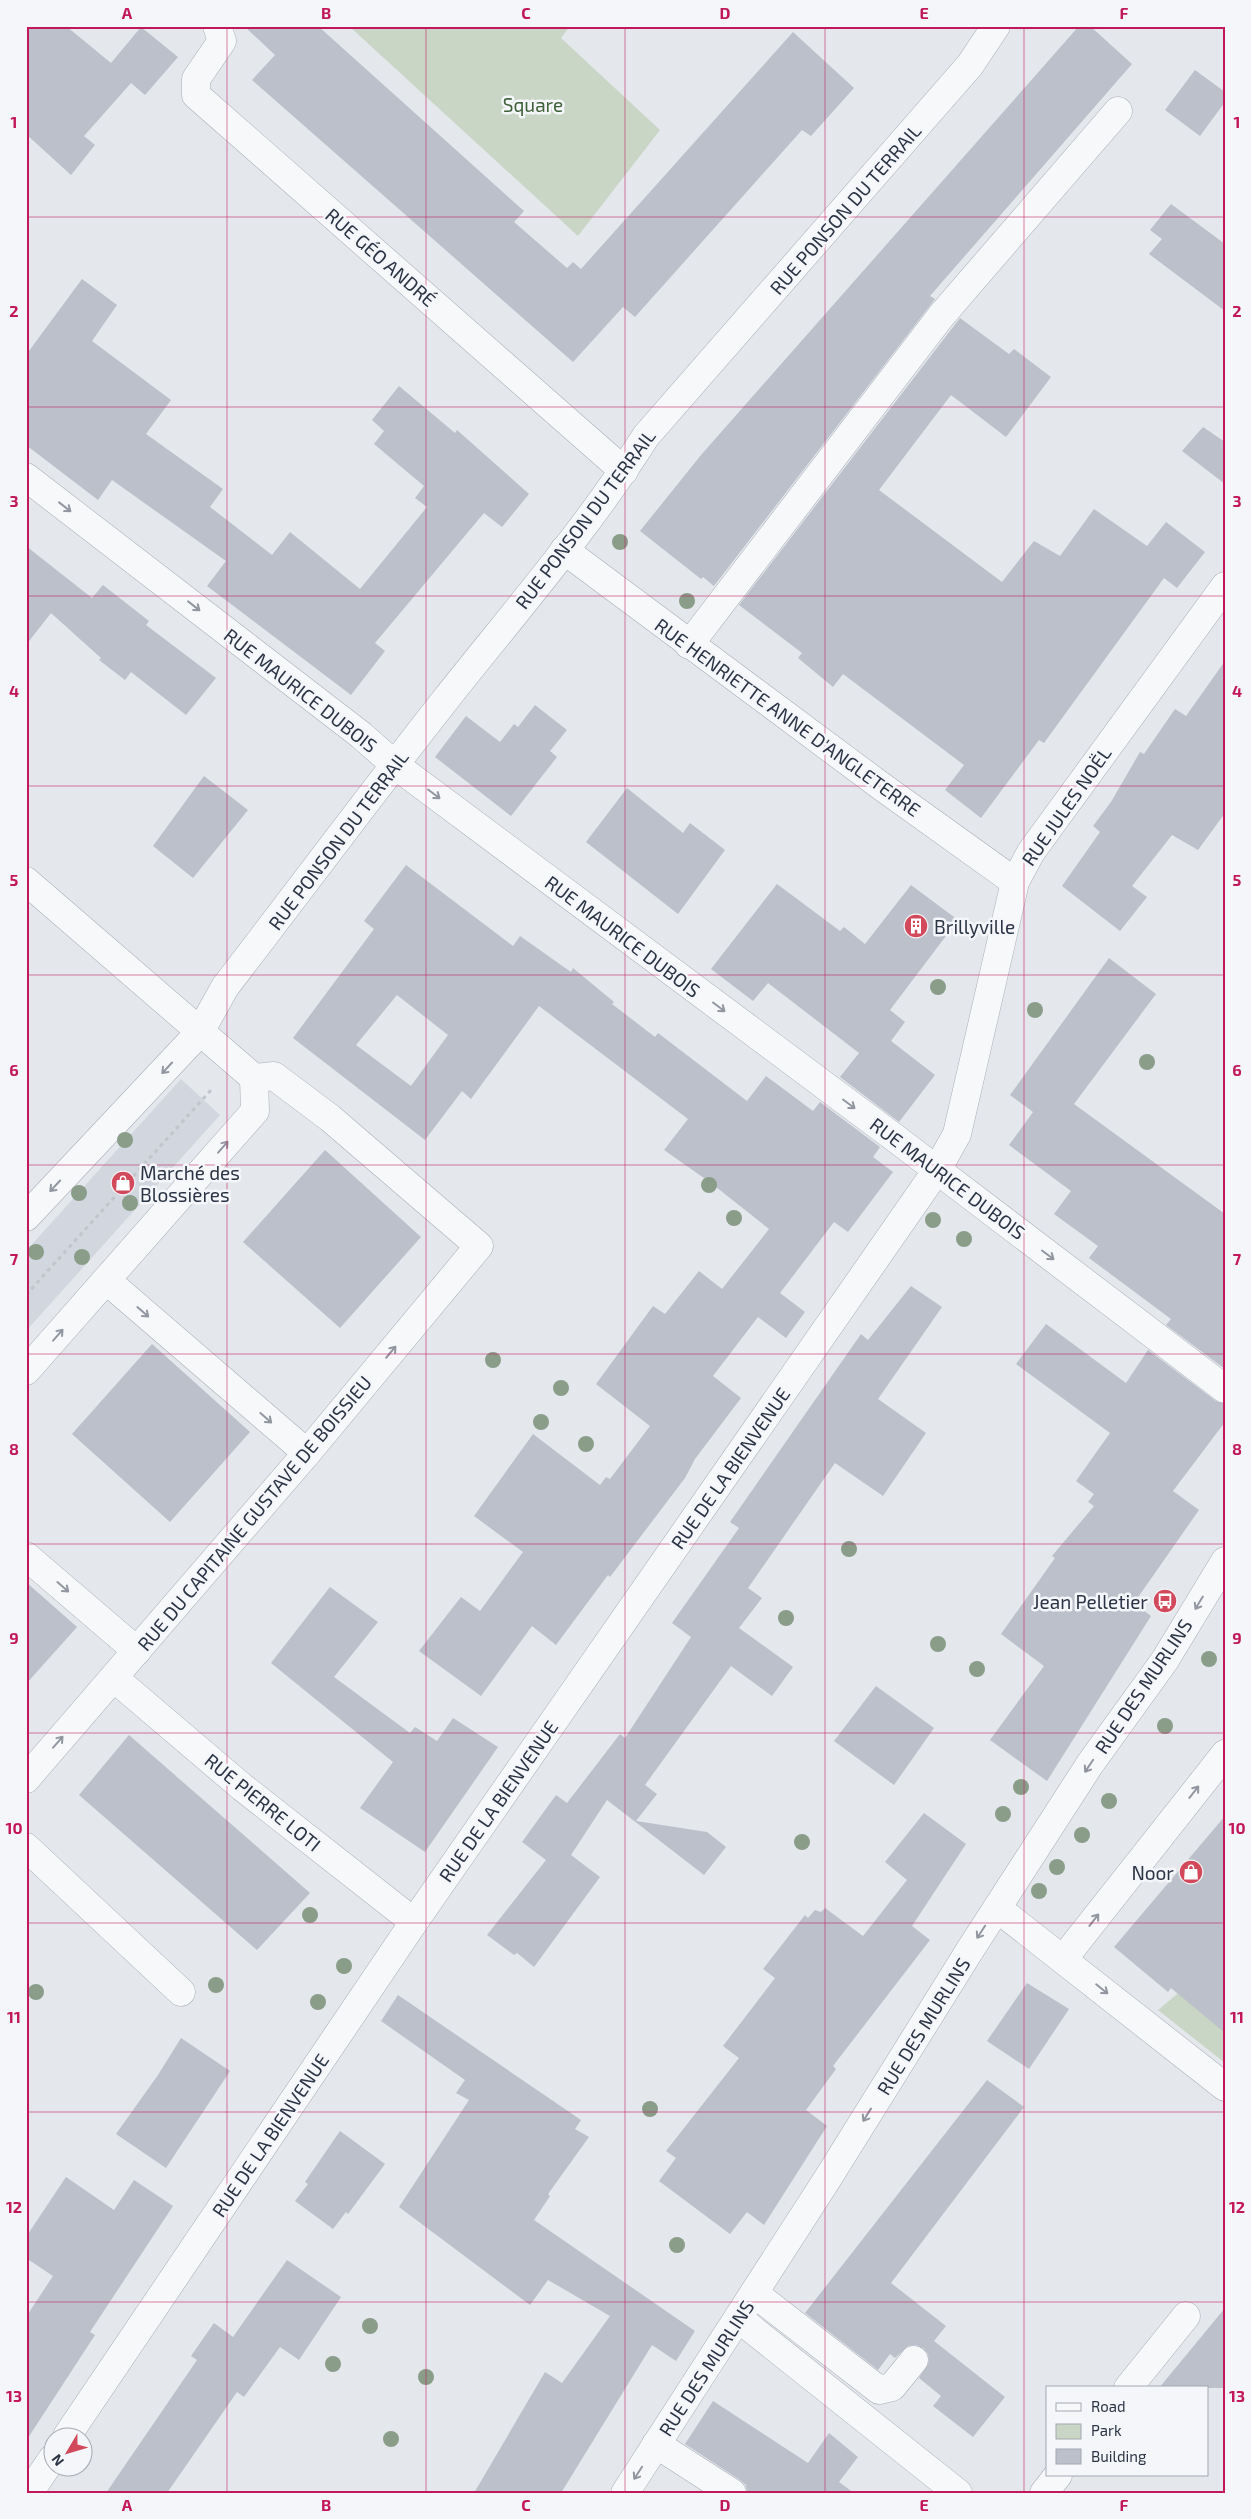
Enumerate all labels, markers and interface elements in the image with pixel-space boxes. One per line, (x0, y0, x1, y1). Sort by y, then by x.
text: A (122, 3, 133, 22)
text: B (321, 3, 331, 22)
text: C (521, 3, 531, 22)
text: D (720, 3, 731, 22)
text: E (919, 3, 929, 22)
text: F (1120, 3, 1129, 22)
park label: Square (503, 93, 563, 116)
text: 1 (11, 112, 17, 131)
text: 1 (1234, 112, 1240, 131)
street label: RUE PONSON DU TERRAIL (765, 119, 925, 299)
street label: RUE GÉO ANDRÉ (321, 203, 441, 311)
text: 2 (9, 301, 19, 320)
text: 2 (1232, 301, 1242, 320)
street label: RUE PONSON DU TERRAIL (510, 425, 660, 613)
text: 3 (9, 491, 19, 510)
text: 3 (1232, 491, 1242, 510)
one-way arrow (58, 501, 71, 512)
one-way arrow (187, 600, 200, 611)
street label: RUE HENRIETTE ANNE D'ANGLETERRE (651, 613, 925, 821)
street label: RUE MAURICE DUBOIS (220, 623, 382, 757)
text: 4 (9, 681, 19, 700)
text: 4 (1232, 681, 1242, 700)
street label: RUE JULES NOËL (1016, 742, 1116, 870)
street label: RUE PONSON DU TERRAIL (263, 746, 413, 934)
one-way arrow (427, 789, 440, 800)
text: 5 (10, 870, 19, 889)
street label: RUE MAURICE DUBOIS (541, 870, 705, 1002)
text: 5 (1233, 870, 1242, 889)
building icon: Brillyville (903, 913, 929, 939)
place label: Brillyville (934, 915, 1015, 938)
one-way arrow (712, 1001, 725, 1012)
text: 6 (9, 1060, 19, 1079)
text: 6 (1232, 1060, 1242, 1079)
one-way arrow (161, 1061, 173, 1074)
one-way arrow (842, 1098, 855, 1109)
street label: RUE MAURICE DUBOIS (866, 1112, 1030, 1244)
one-way arrow (217, 1140, 229, 1153)
place label: Marché des Blossières (140, 1161, 240, 1206)
shop icon: Marché des Blossières (110, 1170, 136, 1196)
one-way arrow (49, 1180, 61, 1192)
text: 7 (10, 1249, 19, 1268)
one-way arrow (1041, 1249, 1054, 1260)
text: 7 (1233, 1249, 1242, 1268)
one-way arrow (136, 1307, 149, 1318)
one-way arrow (53, 1328, 64, 1341)
one-way arrow (385, 1346, 396, 1359)
street label: RUE DU CAPITAINE GUSTAVE DE BOISSIEU (132, 1371, 376, 1655)
street label: RUE DE LA BIENVENUE (666, 1383, 794, 1553)
one-way arrow (260, 1412, 273, 1424)
text: 8 (9, 1439, 19, 1458)
text: 8 (1232, 1439, 1242, 1458)
one-way arrow (57, 1582, 70, 1593)
bus stop icon: Jean Pelletier (1152, 1588, 1178, 1614)
place label: Jean Pelletier (1033, 1590, 1148, 1613)
one-way arrow (1194, 1596, 1205, 1610)
street label: RUE DES MURLINS (1089, 1614, 1197, 1758)
text: 9 (9, 1628, 19, 1647)
text: 9 (1232, 1628, 1242, 1647)
street label: RUE DE LA BIENVENUE (434, 1716, 562, 1886)
one-way arrow (52, 1736, 63, 1749)
street label: RUE PIERRE LOTI (200, 1748, 326, 1856)
one-way arrow (1084, 1759, 1094, 1773)
one-way arrow (1189, 1786, 1200, 1799)
text: 10 (5, 1818, 23, 1837)
text: 10 (1228, 1818, 1246, 1837)
shop icon: Noor (1178, 1859, 1204, 1885)
place label: Noor (1131, 1861, 1174, 1884)
one-way arrow (1089, 1913, 1099, 1927)
one-way arrow (976, 1925, 986, 1939)
street label: RUE DES MURLINS (872, 1953, 974, 2099)
one-way arrow (1095, 1983, 1108, 1994)
text: 11 (7, 2007, 21, 2026)
text: 11 (1230, 2007, 1244, 2026)
street label: RUE DE LA BIENVENUE (207, 2049, 333, 2221)
one-way arrow (862, 2107, 872, 2121)
text: 12 (6, 2197, 22, 2216)
text: 12 (1229, 2197, 1245, 2216)
street label: RUE DES MURLINS (654, 2296, 758, 2440)
text: 13 (6, 2386, 22, 2405)
legend (1046, 2386, 1208, 2476)
text: 13 (1229, 2386, 1245, 2405)
text: Road (1091, 2397, 1126, 2415)
text: Park (1091, 2421, 1122, 2439)
north arrow (42, 2426, 92, 2476)
text: Building (1091, 2447, 1147, 2465)
text: N (48, 2451, 67, 2470)
one-way arrow (632, 2465, 642, 2479)
text: A (122, 2495, 133, 2514)
text: B (321, 2495, 331, 2514)
text: C (521, 2495, 531, 2514)
text: D (720, 2495, 731, 2514)
text: E (919, 2495, 929, 2514)
text: F (1120, 2495, 1129, 2514)

